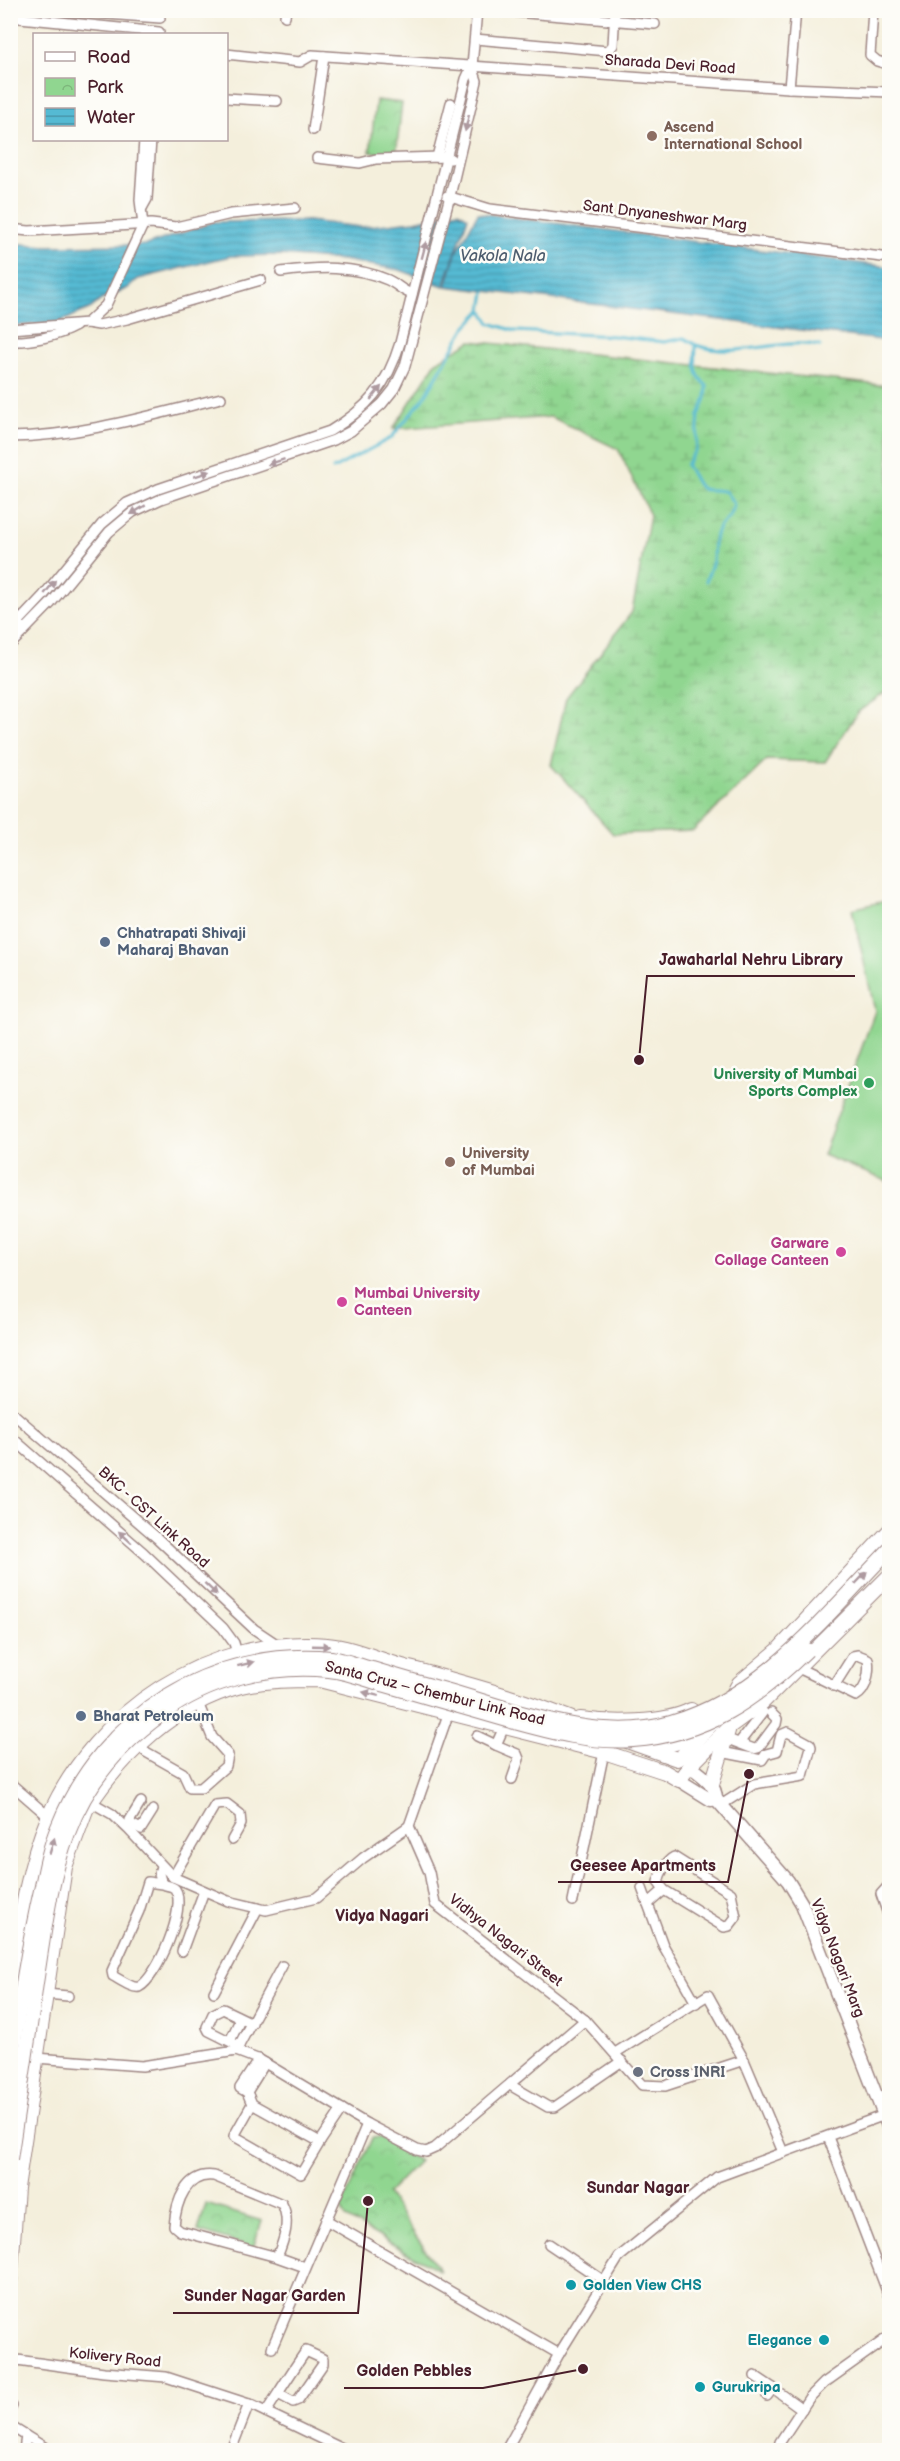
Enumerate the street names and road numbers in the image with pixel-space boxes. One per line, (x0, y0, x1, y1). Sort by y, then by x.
street label: Sharada Devi Road (604, 50, 736, 79)
street label: Sant Dnyaneshwar Marg (582, 196, 748, 235)
street label: BKC - CST Link Road (94, 1462, 213, 1572)
street label: Santa Cruz – Chembur Link Road (323, 1657, 547, 1730)
street label: Vidhya Nagari Street (445, 1890, 567, 1991)
street label: Vidya Nagari Marg (806, 1896, 869, 2020)
street label: Kolivery Road (68, 2343, 162, 2372)

